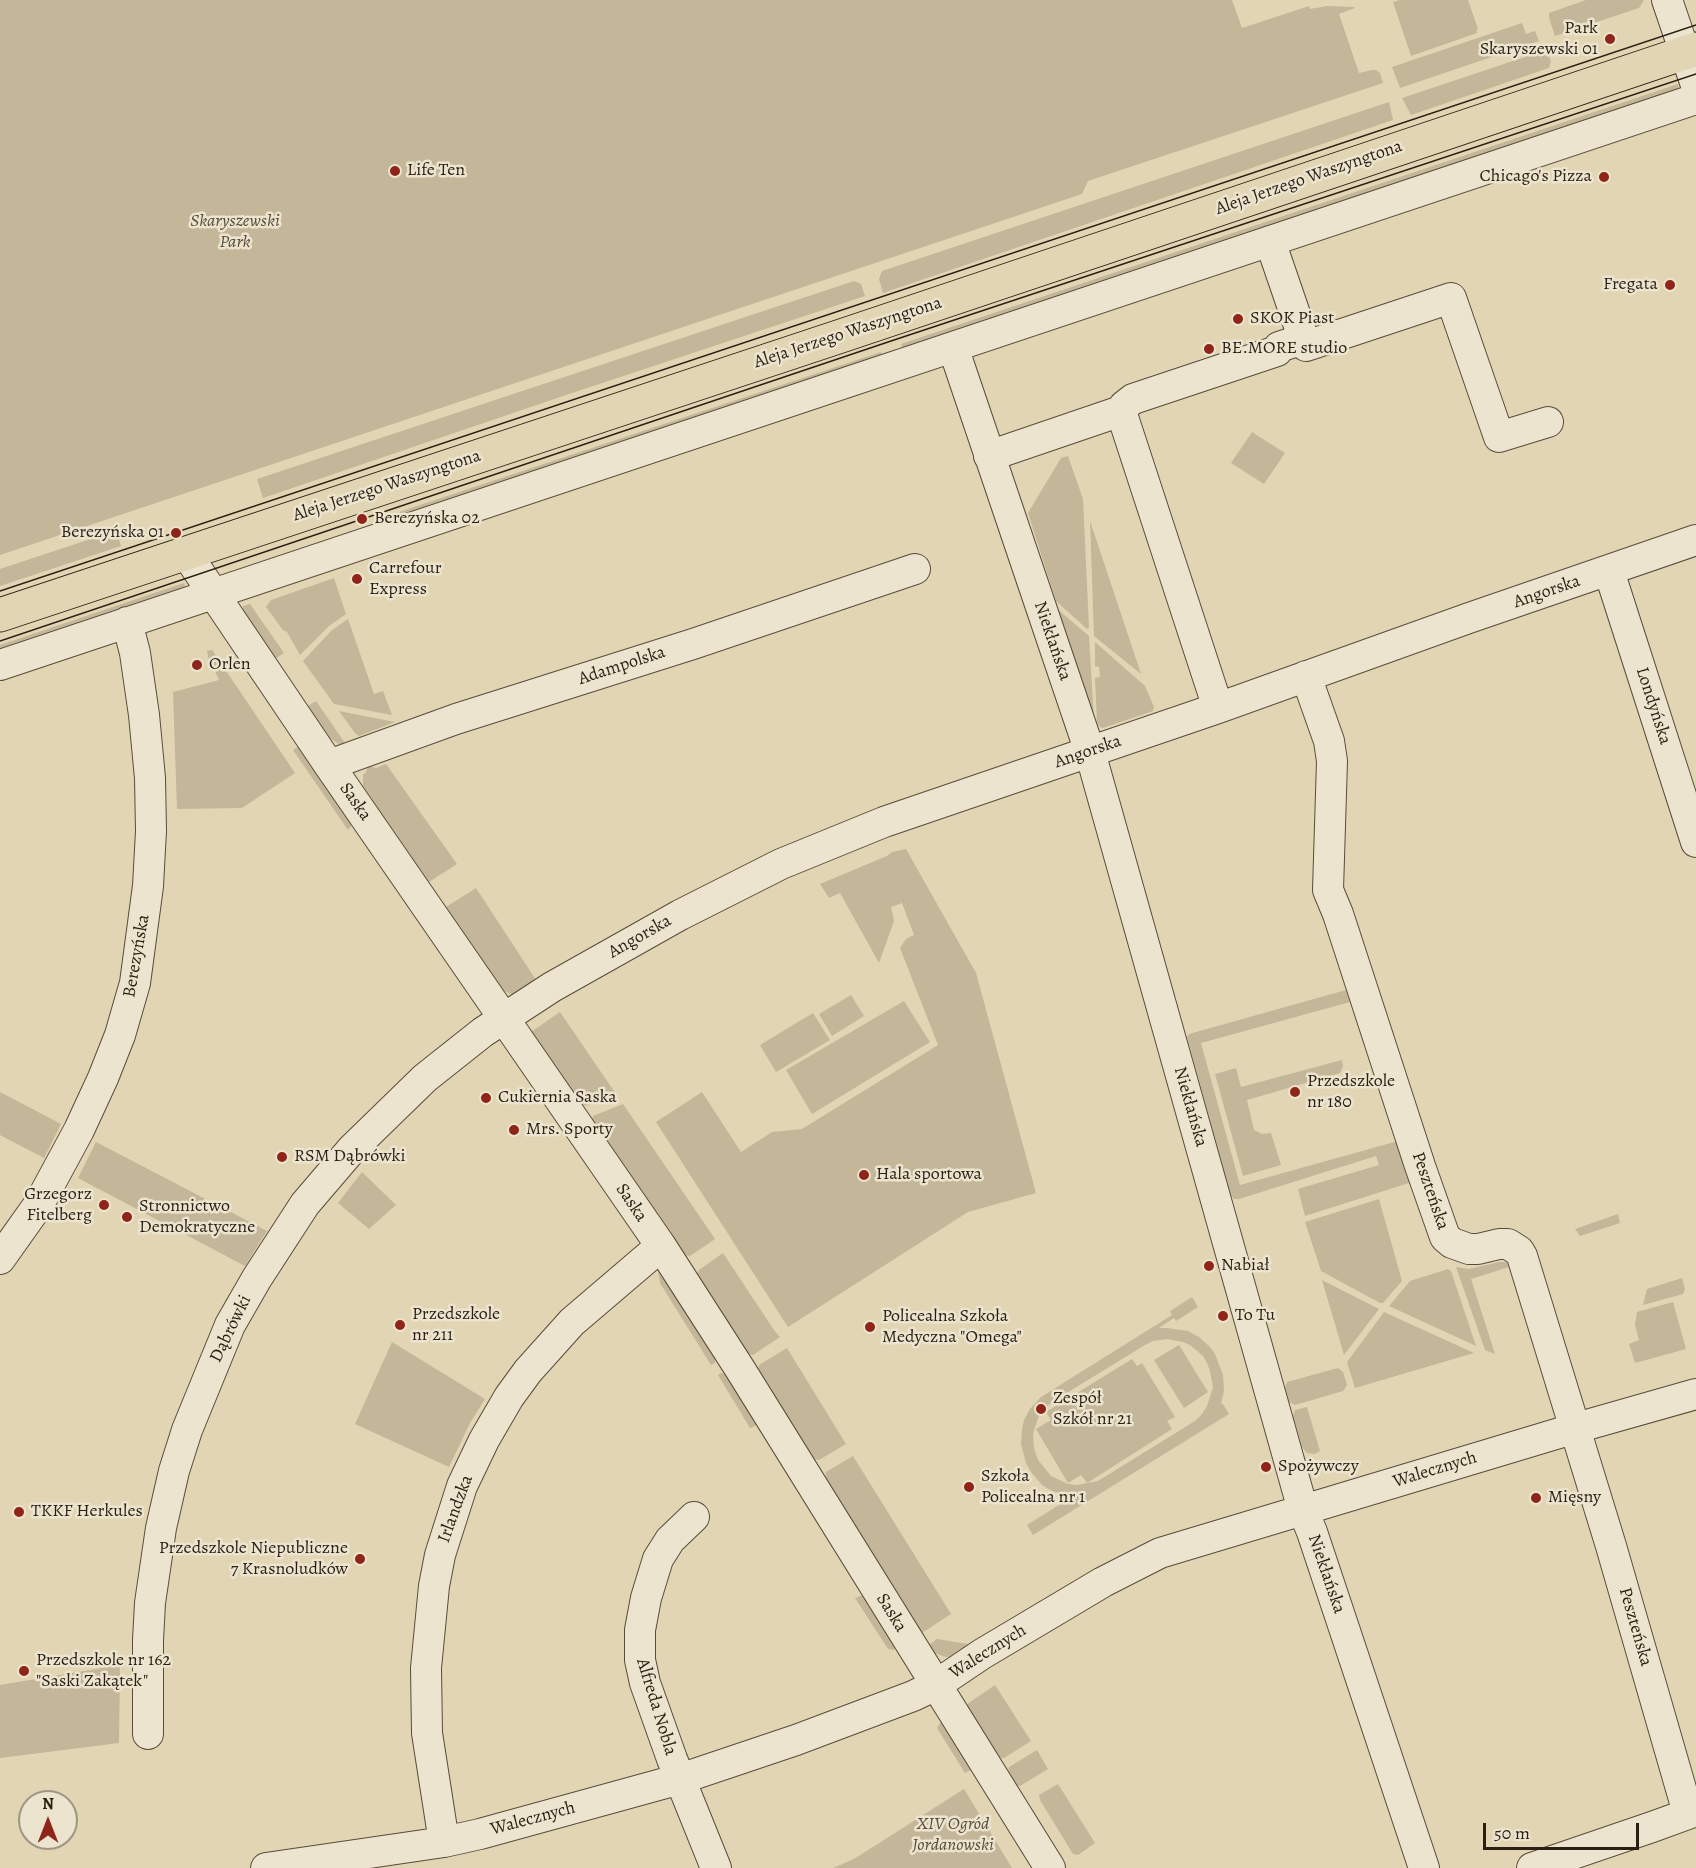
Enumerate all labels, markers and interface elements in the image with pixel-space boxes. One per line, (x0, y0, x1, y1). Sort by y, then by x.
place label: Park Skaryszewski 01 (1480, 18, 1598, 60)
marker: Park Skaryszewski 01 (1603, 32, 1617, 46)
street label: Aleja Jerzego Waszyngtona (1213, 136, 1405, 220)
place label: Life Ten (407, 160, 465, 182)
marker: Life Ten (388, 164, 402, 178)
place label: Chicago's Pizza (1480, 166, 1592, 188)
marker: Chicago's Pizza (1597, 170, 1611, 184)
park label: Skaryszewski Park (190, 211, 280, 254)
place label: Fregata (1603, 274, 1658, 296)
marker: Fregata (1663, 278, 1677, 292)
street label: Aleja Jerzego Waszyngtona (751, 292, 945, 374)
place label: SKOK Piast (1250, 308, 1334, 330)
marker: SKOK Piast (1231, 312, 1245, 326)
place label: BE.MORE studio (1221, 338, 1347, 360)
marker: BE.MORE studio (1202, 342, 1216, 356)
street label: Aleja Jerzego Waszyngtona (290, 445, 484, 527)
place label: Berezyńska 02 (374, 508, 480, 530)
marker: Berezyńska 02 (355, 512, 369, 526)
place label: Berezyńska 01 (61, 522, 164, 544)
marker: Berezyńska 01 (169, 526, 183, 540)
place label: Carrefour Express (369, 558, 442, 600)
street label: Angorska (1511, 571, 1583, 613)
marker: Carrefour Express (350, 572, 364, 586)
street label: Niekłańska (1028, 599, 1076, 683)
street label: Adampolska (576, 642, 668, 690)
place label: Orlen (209, 654, 251, 676)
marker: Orlen (190, 658, 204, 672)
street label: Londyńska (1630, 665, 1676, 747)
street label: Angorska (1052, 731, 1124, 773)
street label: Saska (334, 779, 376, 825)
street label: Angorska (605, 910, 675, 964)
street label: Berezyńska (119, 913, 155, 999)
street label: Niekłańska (1168, 1064, 1212, 1150)
place label: Przedszkole nr 180 (1307, 1071, 1395, 1114)
marker: Przedszkole nr 180 (1288, 1085, 1302, 1099)
place label: Cukiernia Saska (498, 1087, 617, 1109)
marker: Cukiernia Saska (479, 1091, 493, 1105)
place label: Mrs. Sporty (526, 1119, 613, 1141)
marker: Mrs. Sporty (507, 1123, 521, 1137)
place label: RSM Dąbrówki (294, 1146, 406, 1168)
street label: Peszteńska (1407, 1149, 1453, 1233)
marker: RSM Dąbrówki (275, 1150, 289, 1164)
place label: Hala sportowa (876, 1164, 982, 1186)
marker: Hala sportowa (857, 1168, 871, 1182)
street label: Saska (610, 1180, 652, 1226)
place label: Grzegorz Fitelberg (24, 1184, 92, 1226)
place label: Stronnictwo Demokratyczne (139, 1196, 255, 1238)
marker: Grzegorz Fitelberg (97, 1198, 111, 1212)
marker: Stronnictwo Demokratyczne (120, 1210, 134, 1224)
place label: Nabiał (1221, 1255, 1269, 1277)
marker: Nabiał (1202, 1259, 1216, 1273)
street label: Dąbrówki (205, 1292, 257, 1366)
place label: Przedszkole nr 211 (412, 1304, 500, 1346)
place label: To Tu (1235, 1305, 1275, 1327)
place label: Policealna Szkoła Medyczna "Omega" (882, 1306, 1022, 1348)
marker: To Tu (1216, 1309, 1230, 1323)
marker: Przedszkole nr 211 (393, 1318, 407, 1332)
marker: Policealna Szkoła Medyczna "Omega" (863, 1320, 877, 1334)
place label: Zespół Szkół nr 21 (1053, 1388, 1132, 1430)
marker: Zespół Szkół nr 21 (1034, 1402, 1048, 1416)
street label: Walecznych (1390, 1447, 1480, 1493)
place label: Spożywczy (1278, 1456, 1359, 1478)
marker: Spożywczy (1259, 1460, 1273, 1474)
place label: Szkoła Policealna nr 1 (981, 1466, 1085, 1508)
street label: Irlandzka (434, 1472, 478, 1546)
marker: Szkoła Policealna nr 1 (962, 1480, 976, 1494)
place label: Mięsny (1548, 1487, 1601, 1509)
marker: Mięsny (1529, 1491, 1543, 1505)
place label: TKKF Herkules (31, 1501, 143, 1523)
marker: TKKF Herkules (12, 1505, 26, 1519)
street label: Niekłańska (1302, 1532, 1350, 1616)
place label: Przedszkole Niepubliczne 7 Krasnoludków (159, 1538, 348, 1580)
marker: Przedszkole Niepubliczne 7 Krasnoludków (353, 1552, 367, 1566)
street label: Peszteńska (1613, 1585, 1657, 1669)
street label: Saska (871, 1590, 911, 1636)
street label: Walecznych (946, 1620, 1030, 1684)
place label: Przedszkole nr 162 "Saski Zakątek" (36, 1650, 171, 1692)
street label: Alfreda Nobla (631, 1656, 681, 1758)
marker: Przedszkole nr 162 "Saski Zakątek" (17, 1664, 31, 1678)
north arrow (18, 1790, 78, 1850)
text: N (42, 1793, 54, 1815)
street label: Walecznych (488, 1797, 578, 1841)
scale bar (1486, 1811, 1642, 1849)
park label: XIV Ogród Jordanowski (912, 1814, 994, 1856)
text: 50 m (1494, 1821, 1530, 1845)

